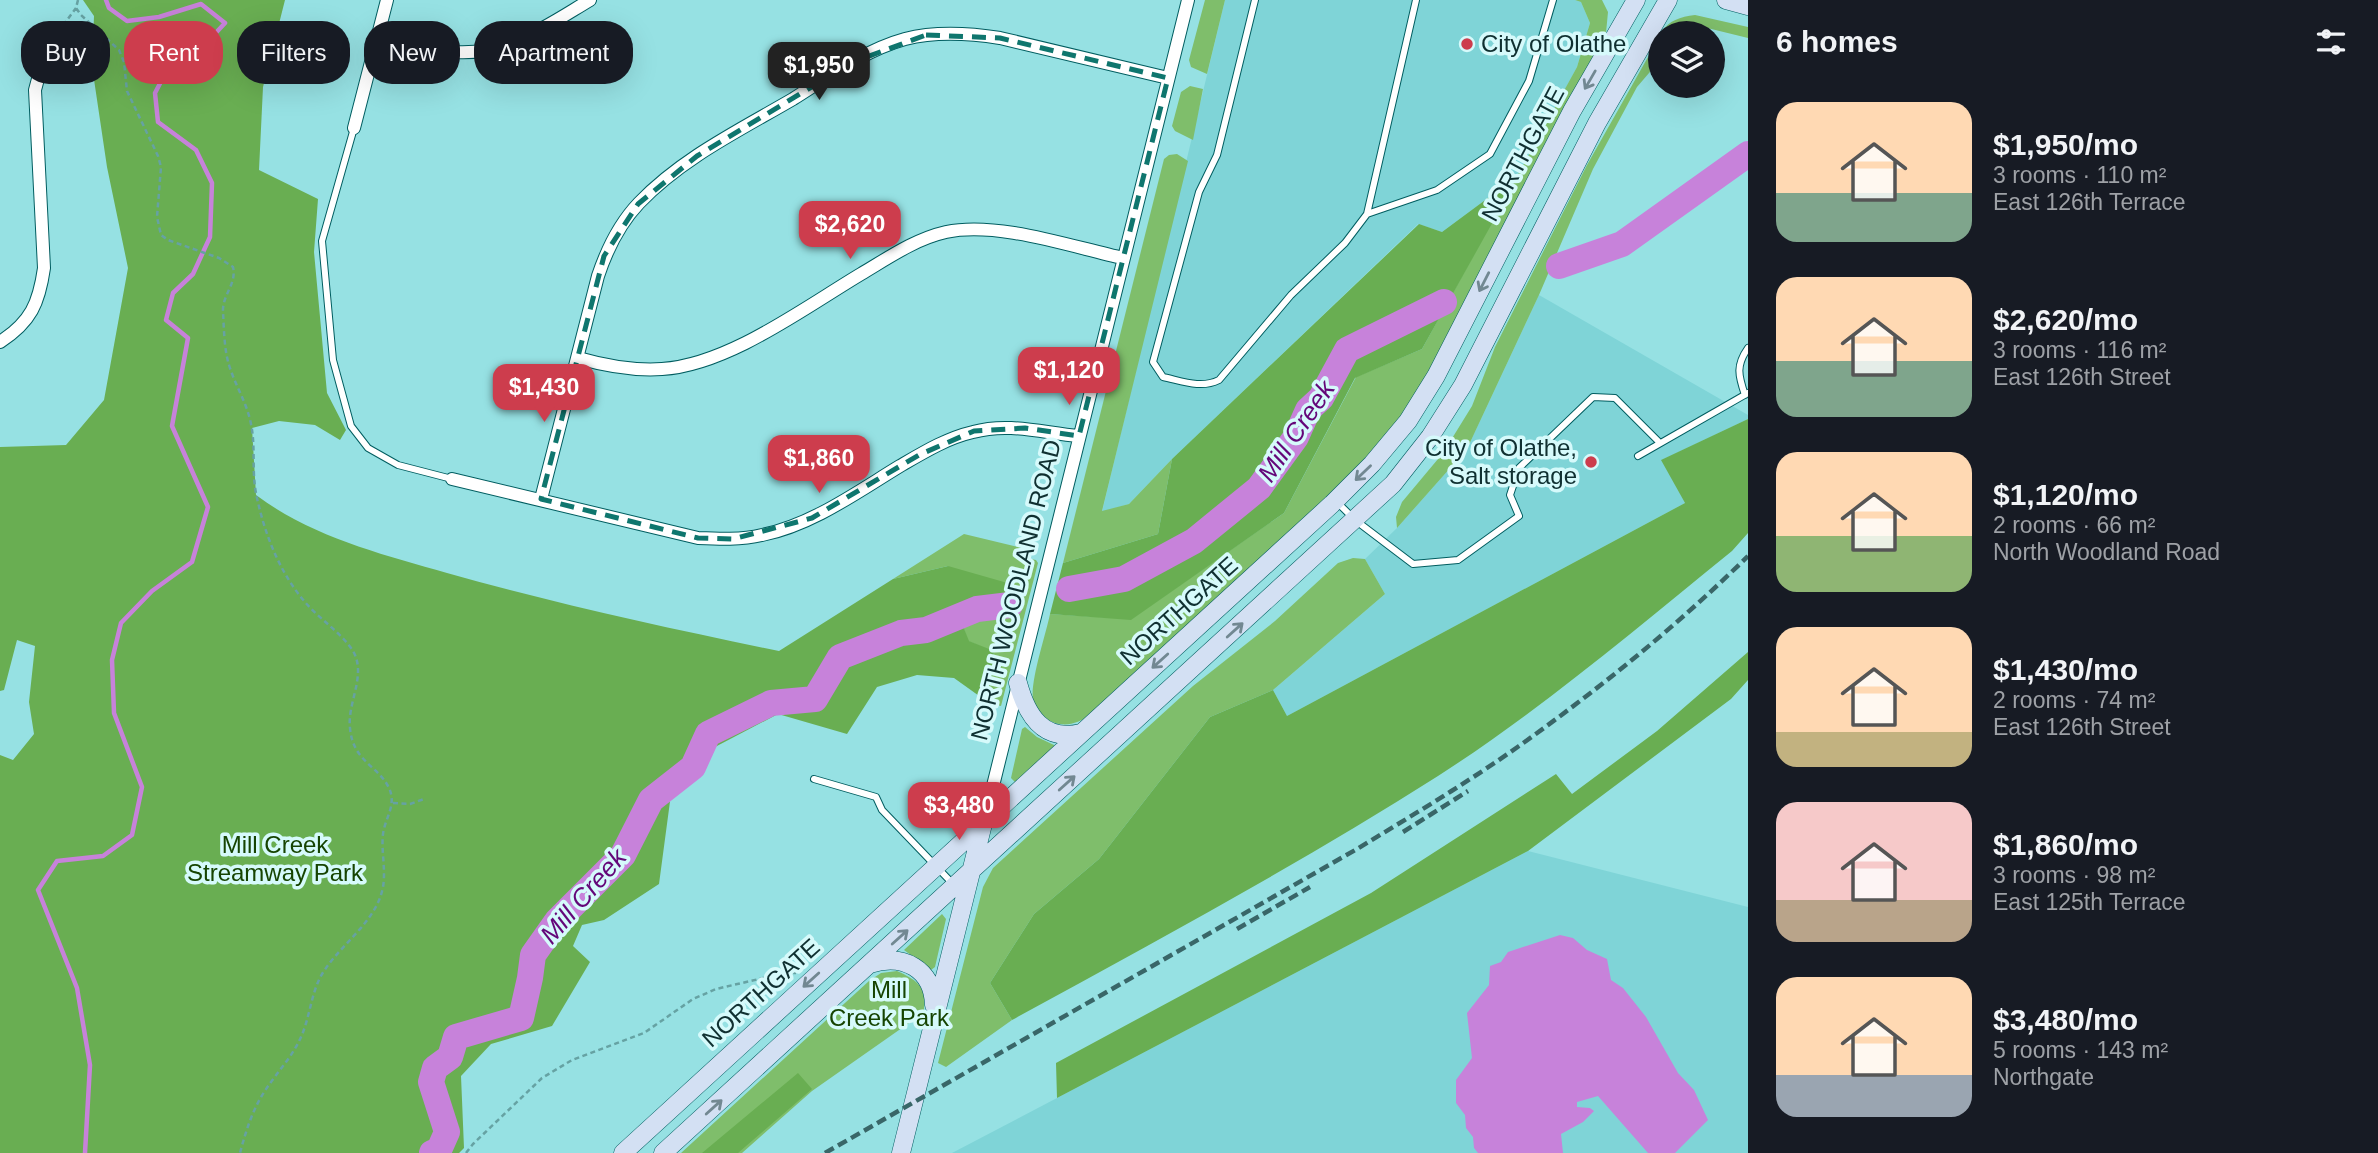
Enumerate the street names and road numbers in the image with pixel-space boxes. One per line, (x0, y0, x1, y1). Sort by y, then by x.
street label: NORTHGATE (1476, 82, 1569, 226)
street label: NORTH WOODLAND ROAD (965, 437, 1066, 743)
street label: NORTHGATE (1114, 551, 1243, 670)
street label: NORTHGATE (696, 933, 825, 1052)

